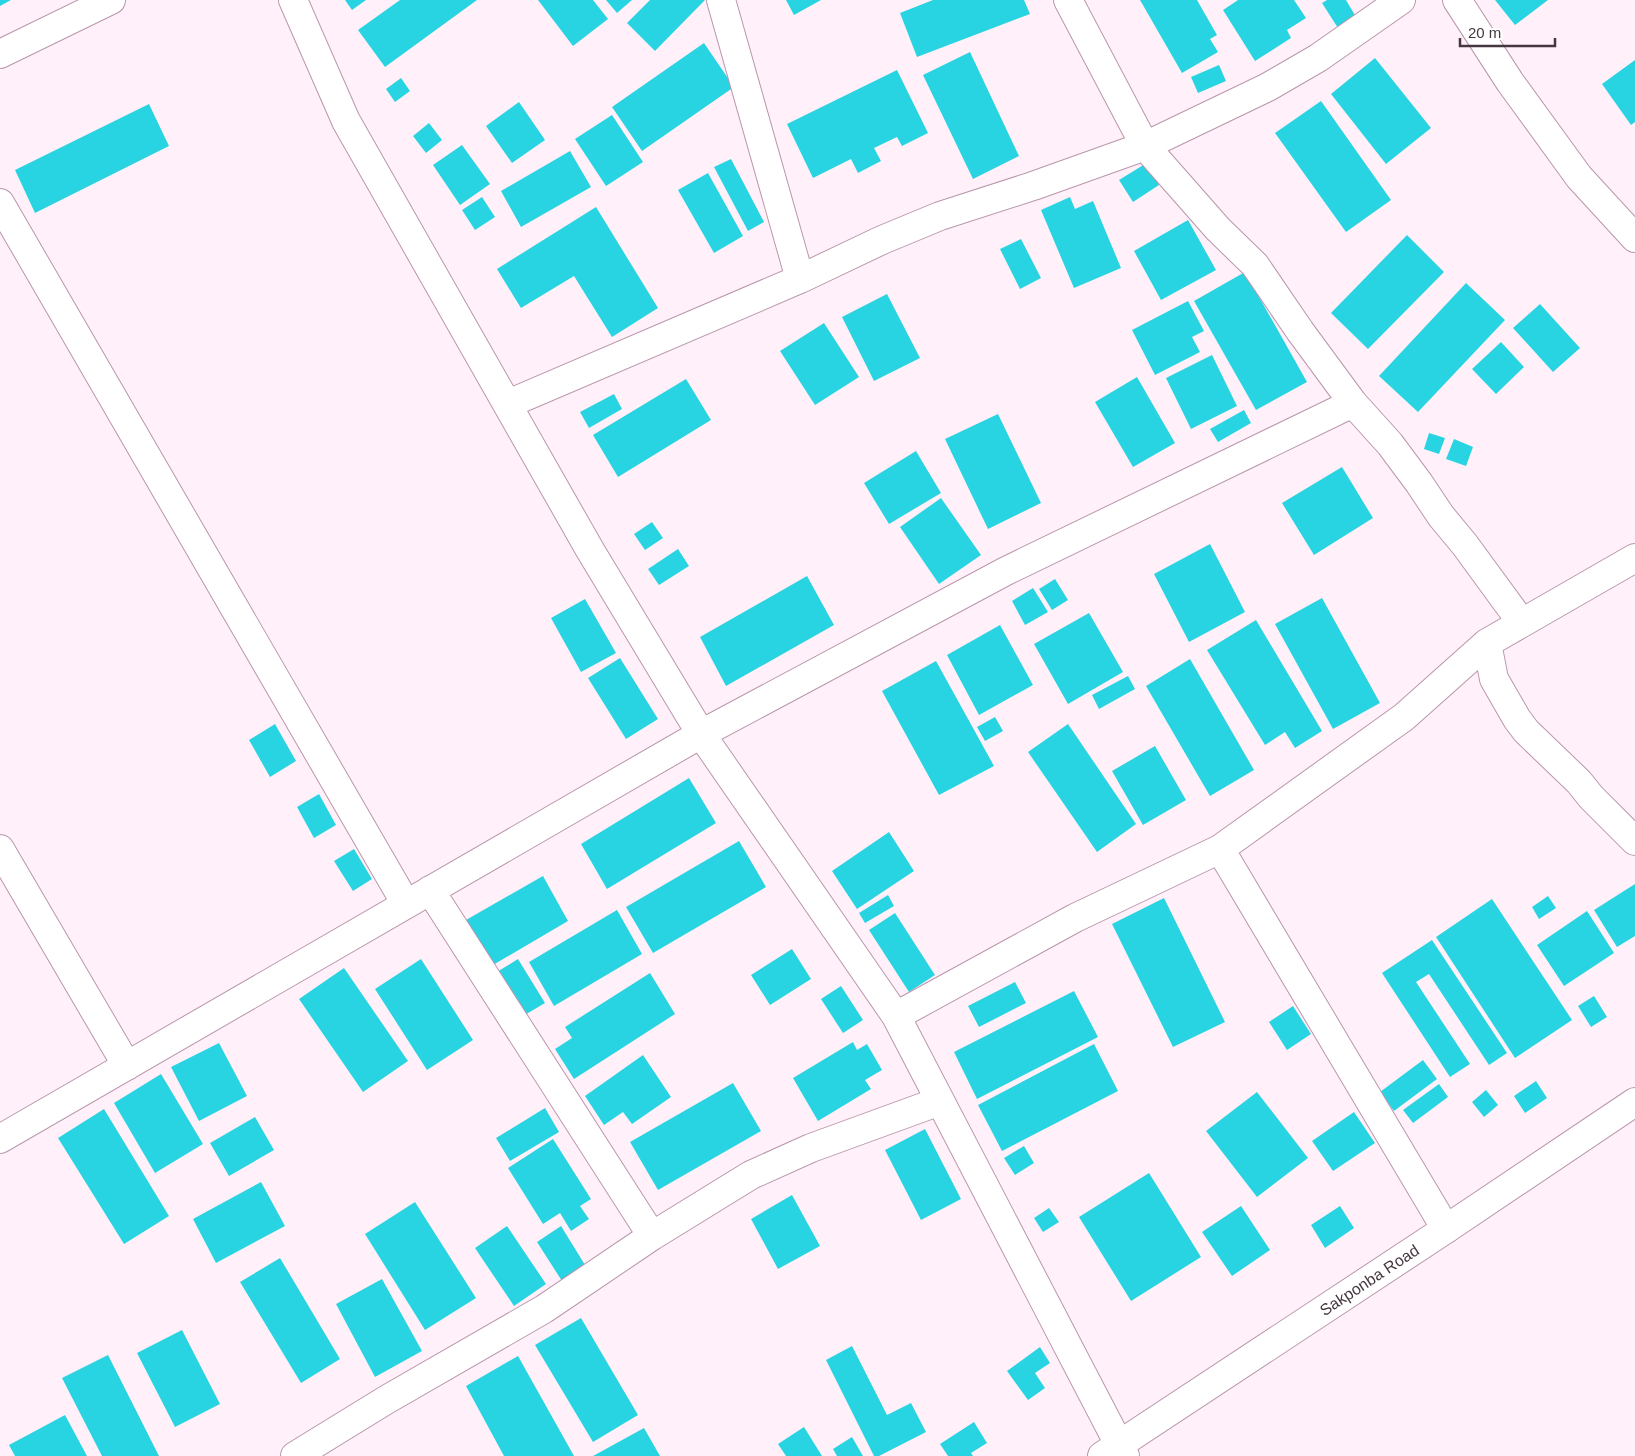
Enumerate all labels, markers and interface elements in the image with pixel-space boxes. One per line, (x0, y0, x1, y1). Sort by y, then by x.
scale bar (1460, 15, 1555, 47)
text: 20 m (1468, 24, 1501, 41)
street label: Sakponba Road (1317, 1241, 1422, 1319)

